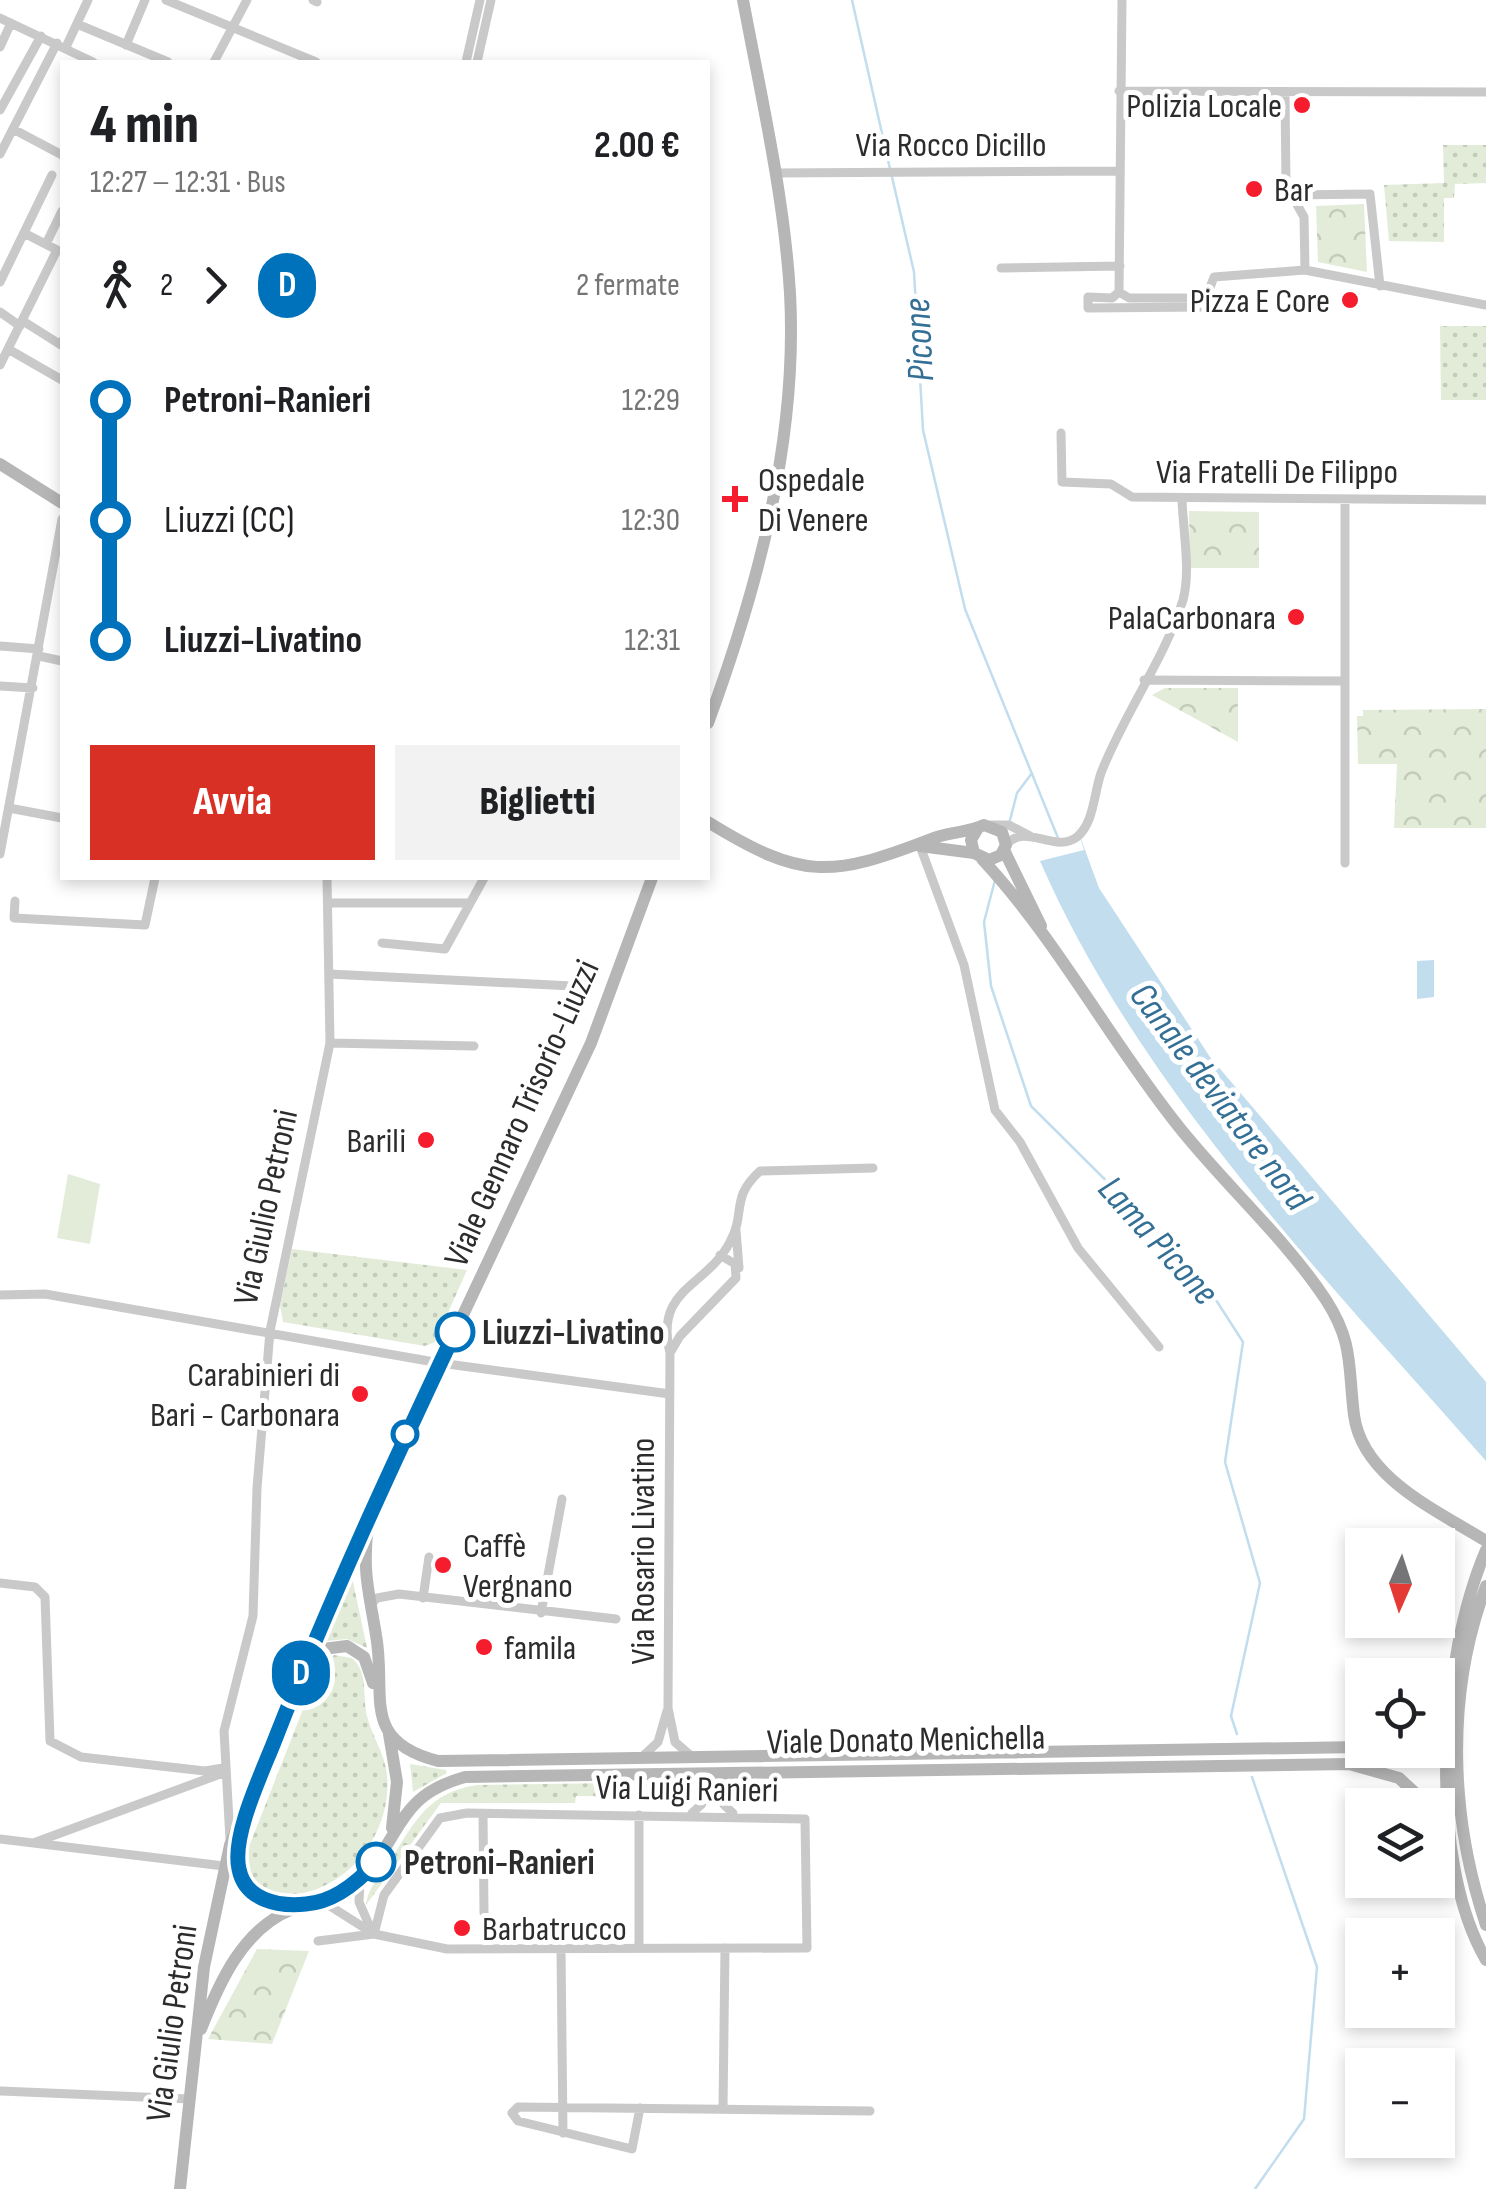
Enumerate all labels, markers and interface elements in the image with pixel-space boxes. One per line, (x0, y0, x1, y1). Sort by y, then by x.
place label: Polizia Locale (1126, 85, 1282, 128)
text: 4 min (90, 92, 199, 159)
marker: Polizia Locale (1291, 94, 1313, 116)
text: 2.00 € (594, 123, 680, 168)
street label: Via Rocco Dicillo (855, 124, 1047, 167)
text: 12:27 – 12:31 · Bus (90, 163, 286, 202)
place label: Bar (1274, 169, 1313, 212)
marker: Bar (1243, 178, 1265, 200)
icon: walk (90, 258, 145, 313)
icon: forward (188, 258, 243, 313)
text: D (278, 264, 296, 307)
text: 2 (160, 266, 173, 305)
text: 2 fermate (576, 266, 680, 305)
place label: Pizza E Core (1190, 280, 1330, 323)
marker: Pizza E Core (1339, 289, 1361, 311)
water label: Picone (895, 297, 944, 383)
text: Petroni-Ranieri (164, 378, 371, 423)
text: 12:29 (622, 381, 680, 420)
street label: Via Fratelli De Filippo (1156, 451, 1398, 494)
place label: Ospedale Di Venere (758, 459, 869, 542)
marker: Ospedale Di Venere (722, 486, 748, 512)
text: Liuzzi (CC) (164, 498, 295, 543)
text: 12:30 (622, 501, 680, 540)
place label: PalaCarbonara (1108, 597, 1276, 640)
marker: PalaCarbonara (1285, 606, 1307, 628)
text: Liuzzi-Livatino (164, 618, 362, 663)
text: 12:31 (625, 621, 680, 660)
button: Avvia (90, 745, 375, 860)
button: Biglietti (395, 745, 680, 860)
street label: Viale Gennaro Trisorio-Liuzzi (435, 953, 609, 1274)
water label: Canale deviatore nord (1120, 974, 1321, 1221)
street label: Via Giulio Petroni (225, 1106, 308, 1309)
place label: Barili (347, 1120, 406, 1163)
marker: Barili (415, 1129, 437, 1151)
water label: Lama Picone (1088, 1167, 1227, 1315)
place label: Liuzzi-Livatino (482, 1312, 664, 1355)
marker: Liuzzi-Livatino (436, 1313, 474, 1351)
place label: Carabinieri di Bari - Carbonara (150, 1354, 340, 1437)
marker: Carabinieri di Bari - Carbonara (349, 1383, 371, 1405)
unlabelled marker (392, 1421, 418, 1447)
street label: Via Rosario Livatino (622, 1438, 665, 1664)
place label: Caffè Vergnano (463, 1525, 573, 1608)
north arrow (1345, 1528, 1455, 1638)
map controls (1345, 1528, 1455, 2158)
marker: Caffè Vergnano (432, 1554, 454, 1576)
place label: famila (504, 1627, 576, 1670)
marker: famila (473, 1636, 495, 1658)
line badge: D (268, 1640, 334, 1706)
text: D (292, 1652, 310, 1695)
button: locate (1345, 1658, 1455, 1768)
street label: Viale Donato Menichella (766, 1717, 1046, 1764)
street label: Via Luigi Ranieri (595, 1766, 779, 1813)
button: layers (1345, 1788, 1455, 1898)
place label: Petroni-Ranieri (404, 1842, 595, 1885)
marker: Petroni-Ranieri (357, 1843, 395, 1881)
place label: Barbatrucco (482, 1908, 627, 1951)
marker: Barbatrucco (451, 1917, 473, 1939)
button: + (1345, 1918, 1455, 2028)
street label: Via Giulio Petroni (137, 1922, 208, 2125)
button: − (1345, 2048, 1455, 2158)

